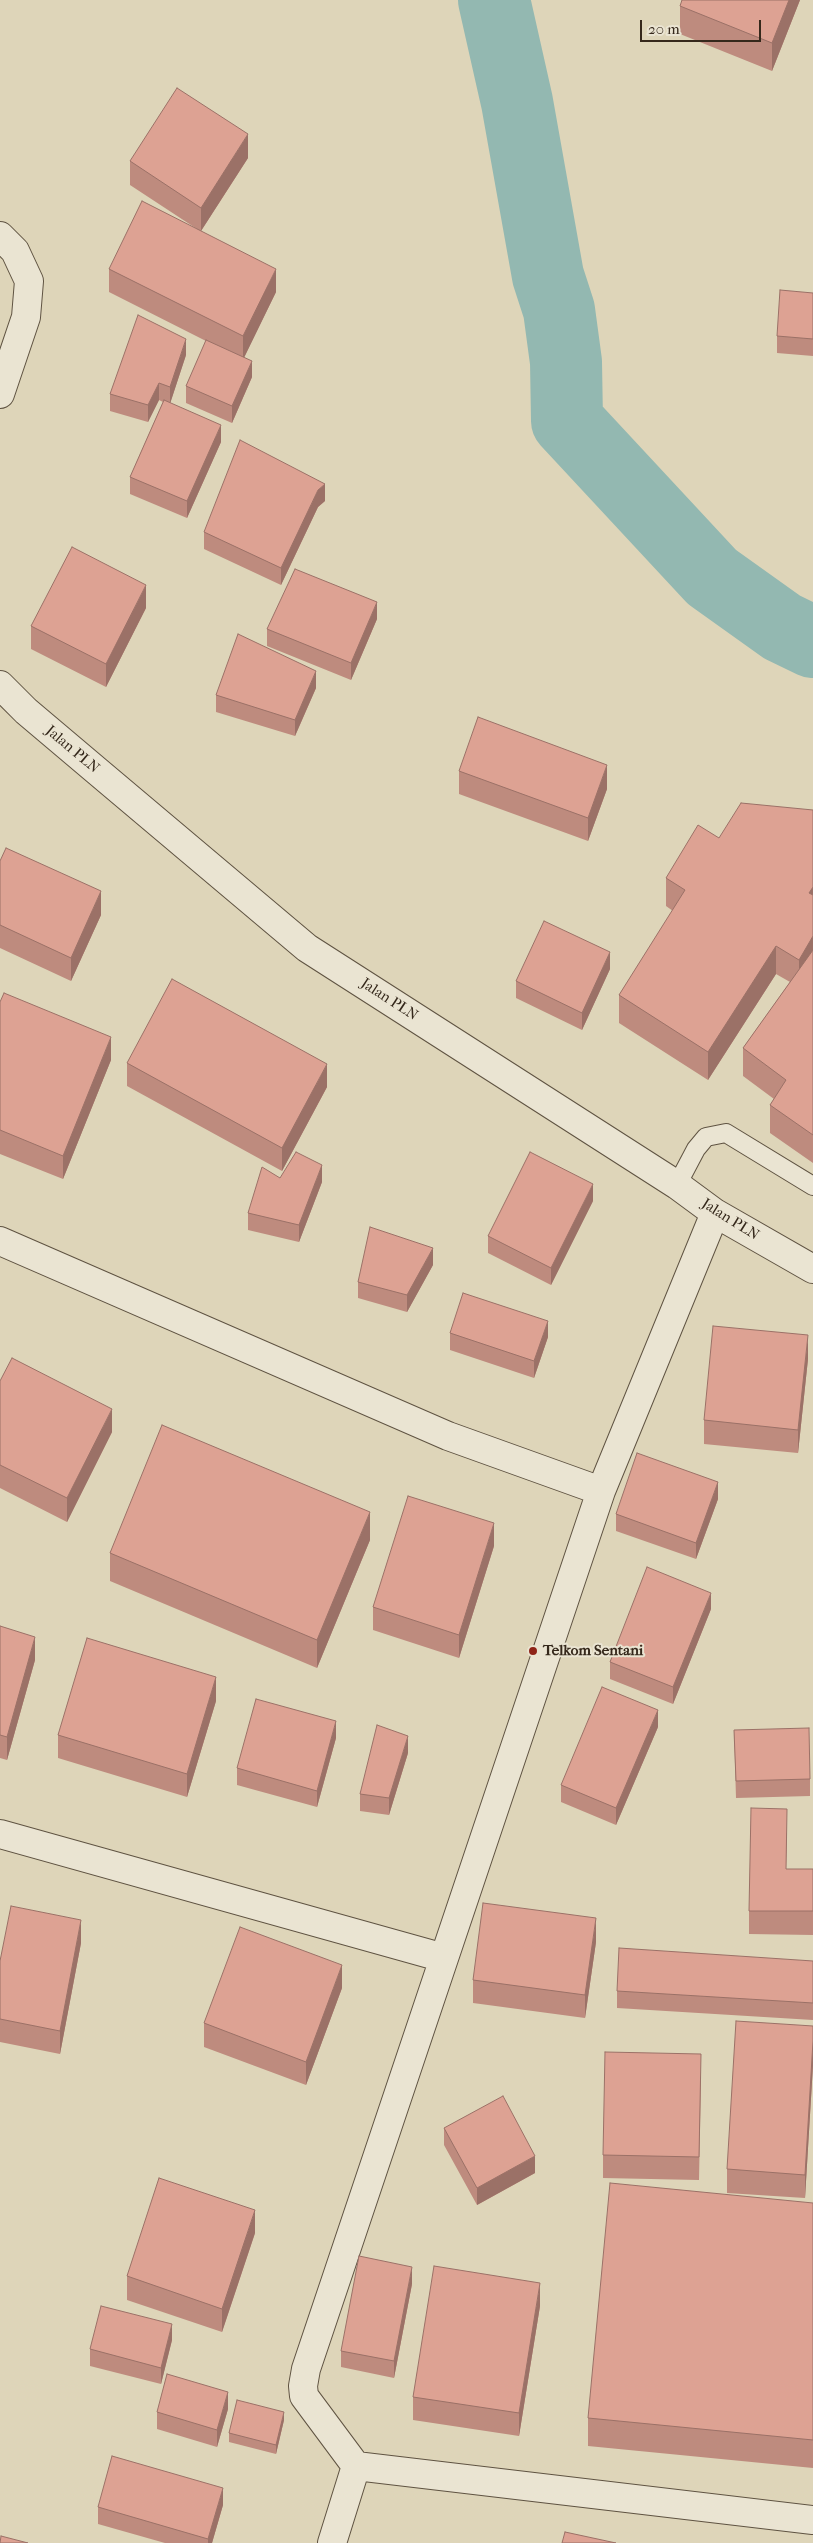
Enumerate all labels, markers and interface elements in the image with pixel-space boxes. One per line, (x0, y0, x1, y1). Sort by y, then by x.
scale bar (643, 10, 764, 42)
text: 20 m (648, 20, 680, 38)
street label: Jalan PLN (41, 722, 103, 778)
street label: Jalan PLN (357, 975, 421, 1025)
street label: Jalan PLN (698, 1195, 762, 1245)
place label: Telkom Sentani (543, 1642, 643, 1660)
marker: Telkom Sentani (527, 1645, 539, 1657)

